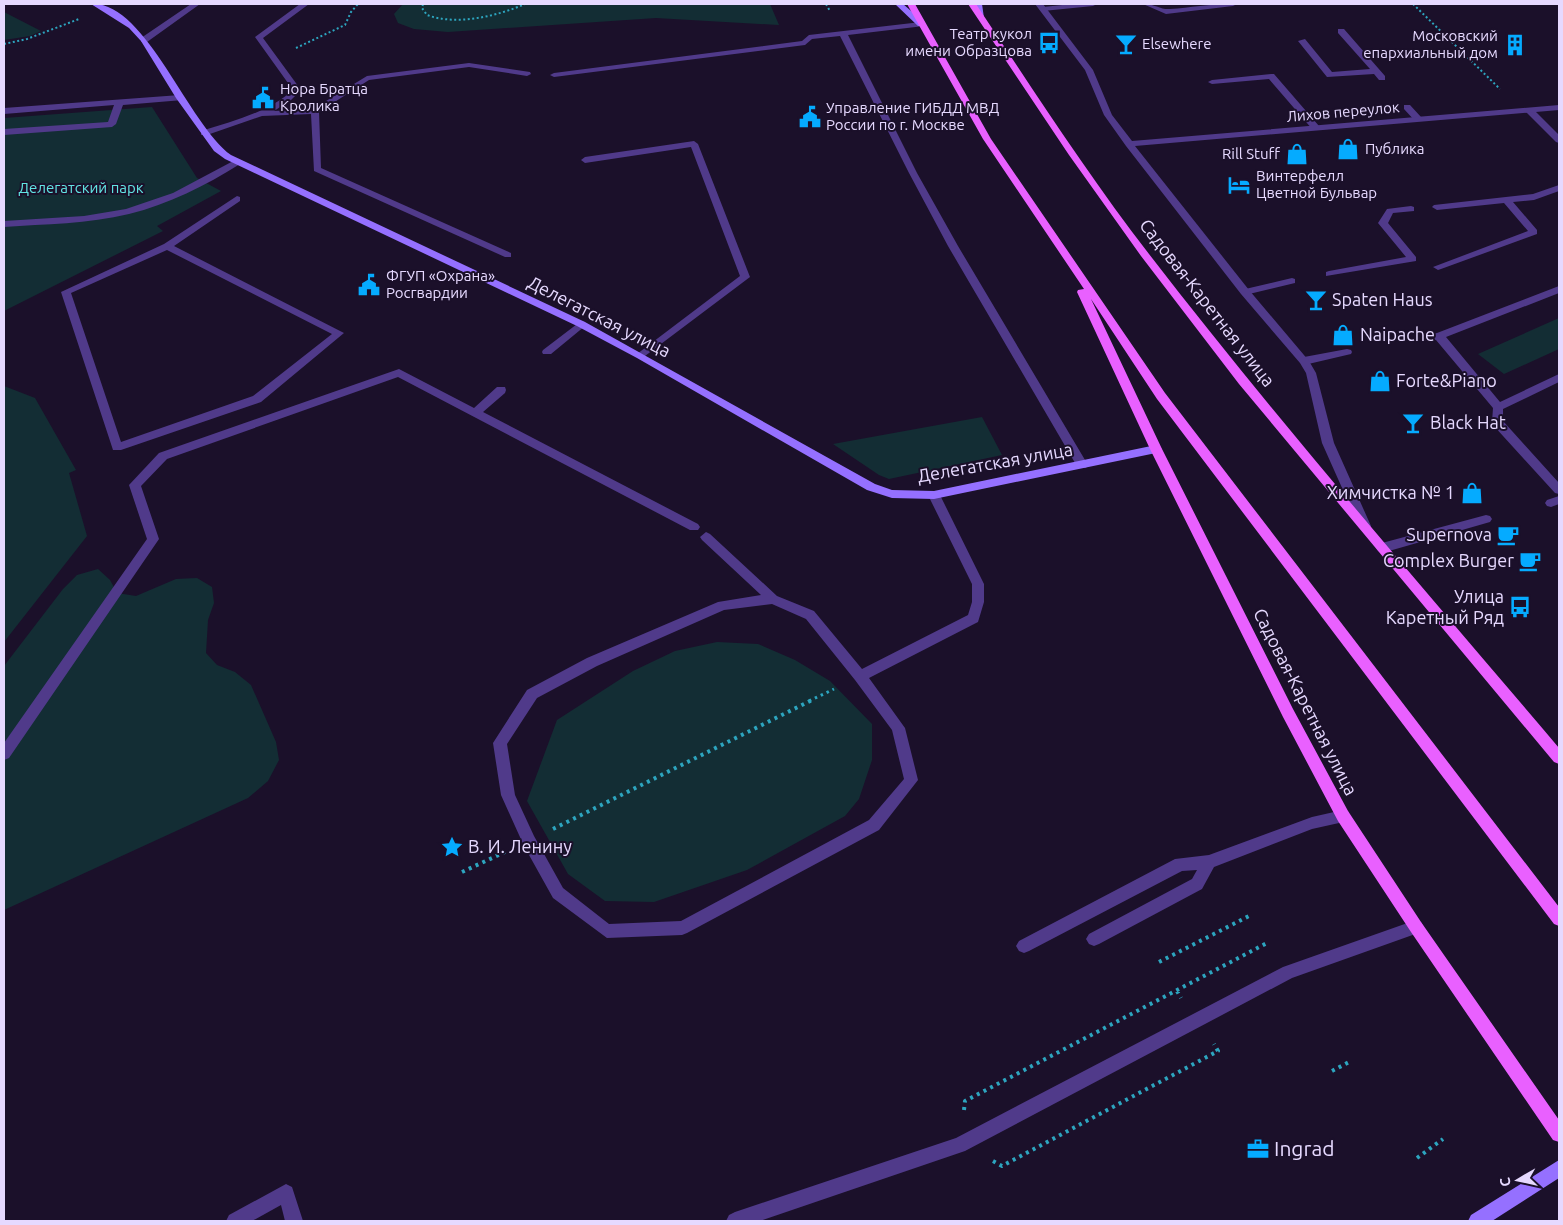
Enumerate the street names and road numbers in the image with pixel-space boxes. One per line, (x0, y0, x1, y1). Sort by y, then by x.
street label: Лихов переулок (1286, 98, 1400, 125)
street label: Садовая-Каретная улица (1136, 215, 1279, 390)
street label: Делегатская улица (525, 271, 674, 361)
street label: Делегатская улица (916, 439, 1074, 486)
street label: Садовая-Каретная улица (1250, 605, 1362, 798)

